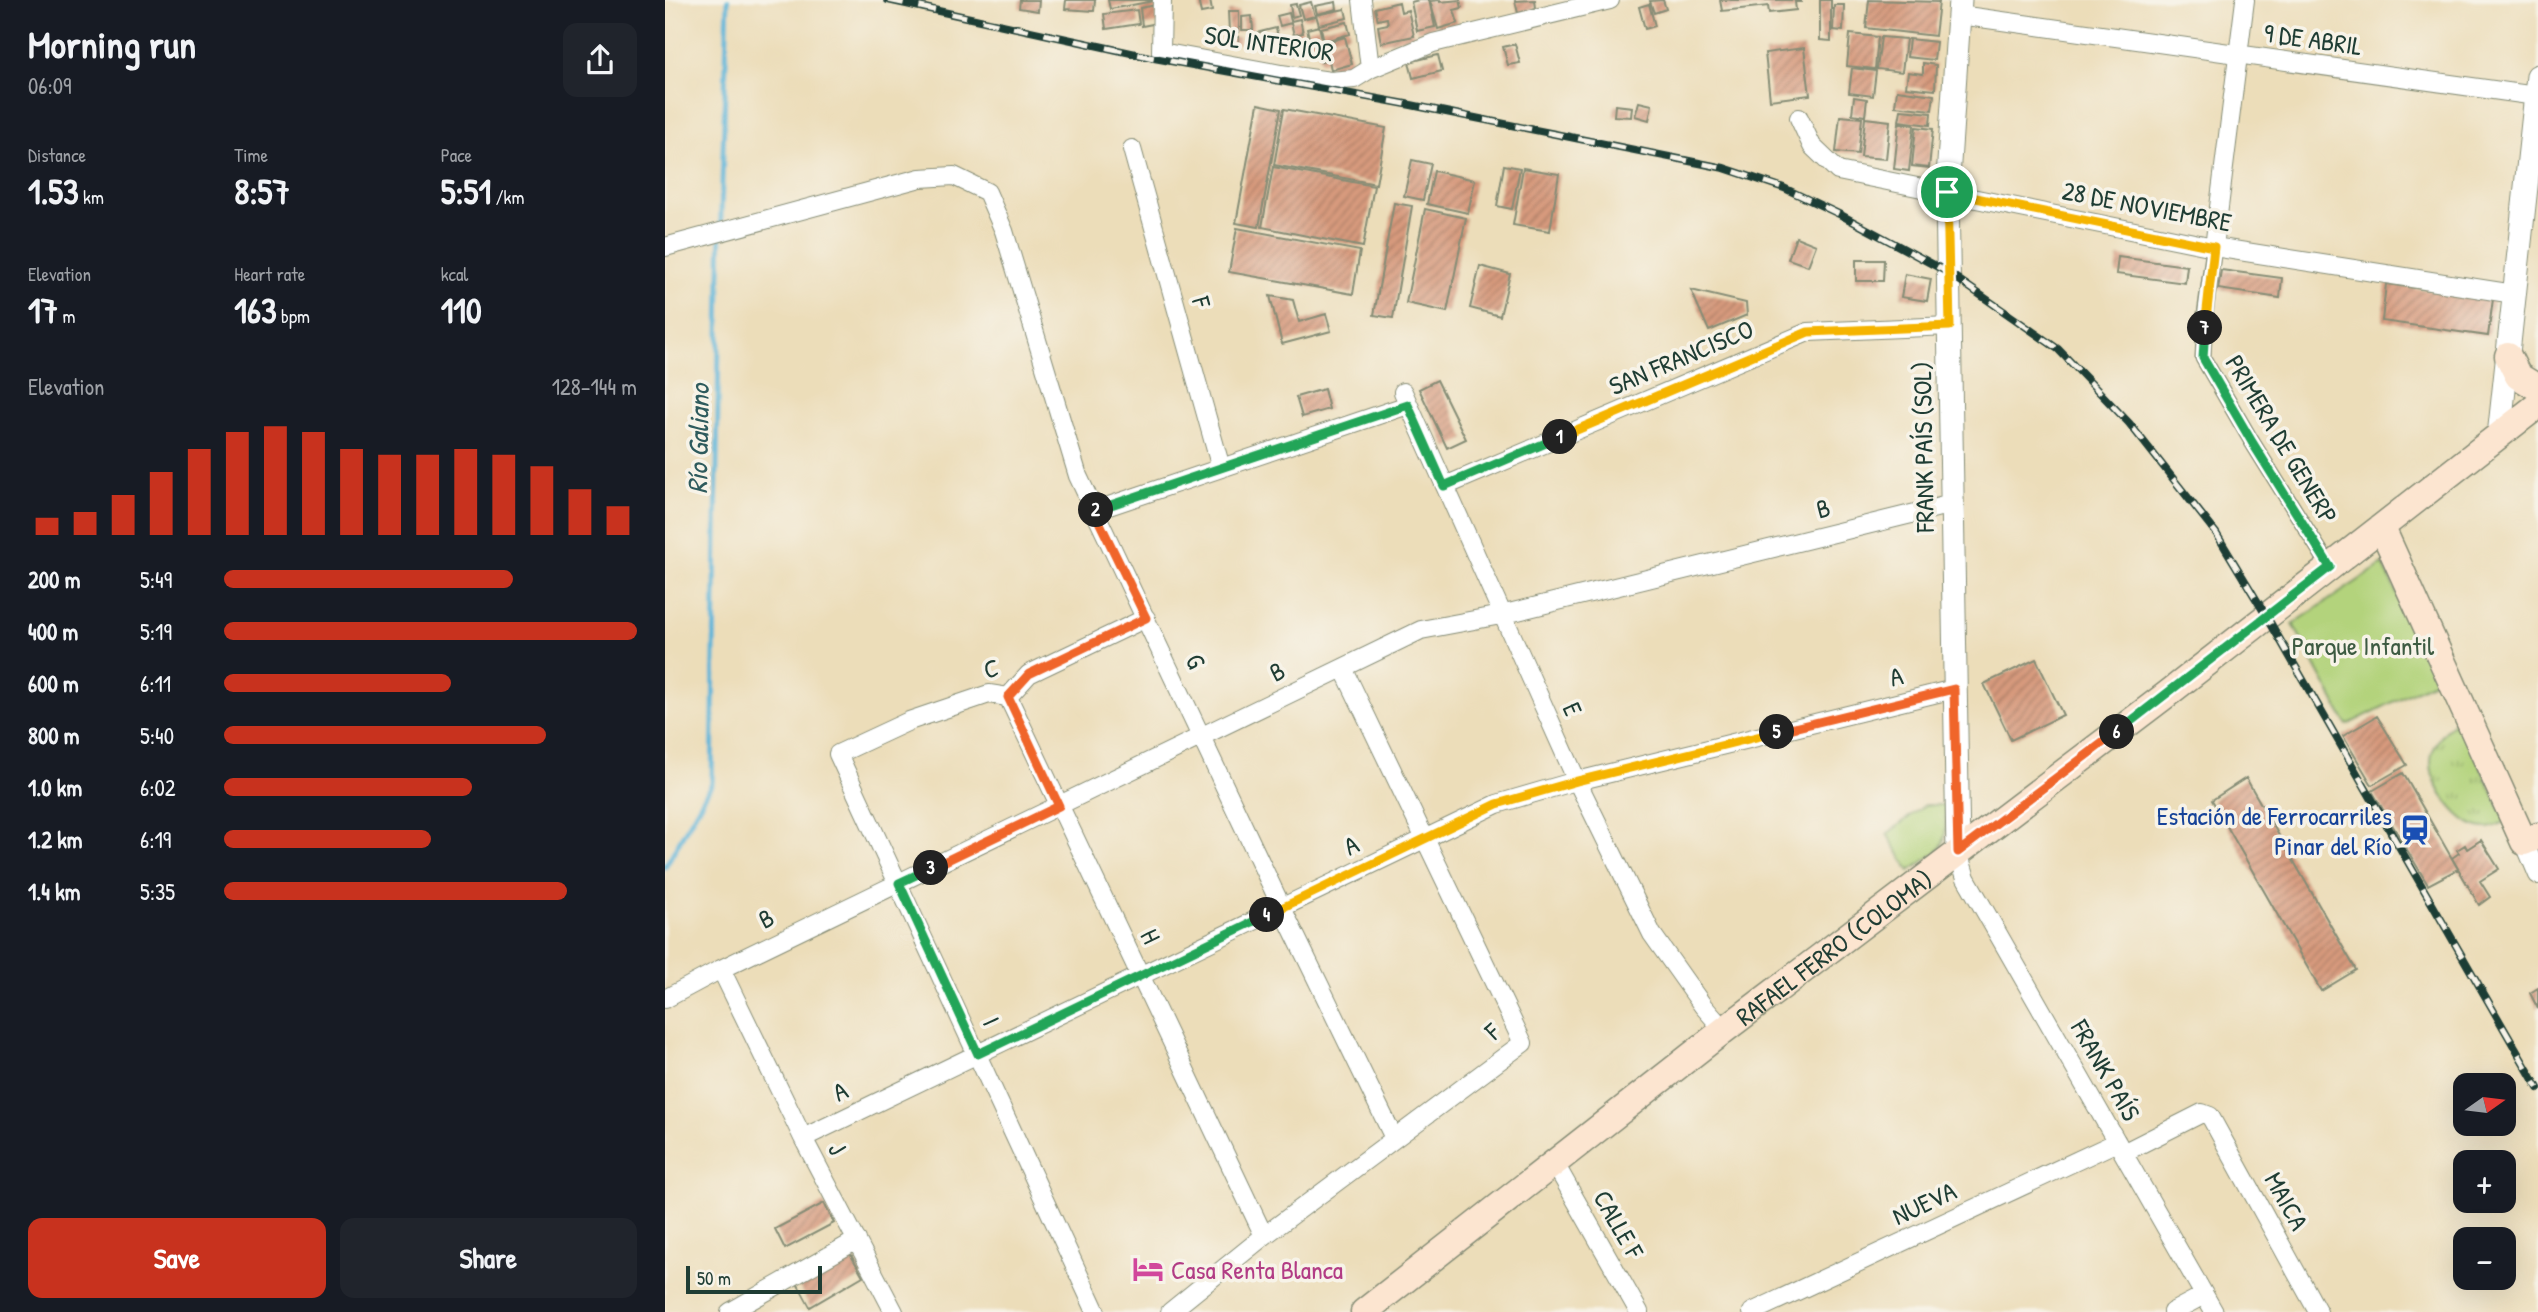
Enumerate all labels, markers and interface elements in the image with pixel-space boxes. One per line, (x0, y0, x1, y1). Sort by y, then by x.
street label: 9 DE ABRIL (2262, 15, 2364, 63)
street label: SOL INTERIOR (1202, 17, 1336, 69)
text: Morning run (28, 18, 196, 70)
button: share (563, 23, 637, 97)
text: 06:09 (28, 70, 72, 101)
text: Distance (28, 142, 86, 168)
text: Time (234, 142, 268, 168)
text: Pace (441, 142, 472, 168)
pin (1917, 162, 1977, 222)
text: 1.53 (28, 168, 79, 215)
text: 8:57 (234, 168, 290, 215)
text: 5:51 (441, 168, 491, 215)
street label: 28 DE NOVIEMBRE (2059, 172, 2235, 240)
icon: arrive (1928, 173, 1966, 211)
text: km (79, 184, 104, 210)
text: /km (491, 184, 524, 210)
text: Elevation (28, 261, 91, 287)
text: Heart rate (234, 261, 305, 287)
text: kcal (441, 261, 468, 287)
text: 17 (28, 287, 58, 334)
text: 163 (234, 287, 277, 334)
text: 110 (441, 287, 482, 334)
street label: F (1184, 292, 1221, 313)
text: m (58, 303, 75, 329)
text: bpm (277, 303, 310, 329)
pin: 7 (2187, 310, 2223, 346)
street label: SAN FRANCISCO (1604, 311, 1758, 403)
text: 7 (2200, 314, 2209, 340)
street label: PRIMERA DE GENERP (2218, 348, 2346, 530)
street label: FRANK PAÍS (SOL) (1904, 361, 1942, 534)
text: Elevation (28, 371, 104, 402)
text: 128–144 m (552, 371, 637, 402)
water label: Río Galiano (678, 382, 718, 494)
pin: 1 (1543, 420, 1577, 454)
text: 1 (1556, 423, 1563, 449)
street label: B (1812, 489, 1834, 527)
pin: 2 (1079, 492, 1113, 528)
text: 2 (1091, 496, 1100, 522)
text: 200 m (28, 564, 80, 595)
text: 5:49 (140, 564, 172, 595)
text: 400 m (28, 616, 78, 647)
text: 5:19 (140, 616, 172, 647)
park label: Parque Infantil (2292, 628, 2434, 663)
street label: G (1178, 648, 1215, 675)
street label: C (980, 649, 1002, 687)
street label: B (1263, 652, 1291, 690)
street label: A (1886, 657, 1907, 695)
text: 600 m (28, 668, 79, 699)
text: 6:11 (140, 668, 171, 699)
street label: E (1555, 697, 1592, 722)
pin: 5 (1759, 714, 1795, 750)
pin: 6 (2099, 714, 2135, 750)
text: 5 (1772, 718, 1781, 744)
text: 6 (2113, 718, 2120, 744)
text: 800 m (28, 720, 80, 751)
text: 5:40 (140, 720, 174, 751)
text: 1.0 km (28, 772, 82, 803)
text: 6:02 (140, 772, 176, 803)
place label: Estación de Ferrocarriles Pinar del Río (2157, 798, 2392, 863)
station icon: Estación de Ferrocarriles Pinar del Río (2398, 813, 2432, 847)
text: 1.2 km (28, 824, 83, 855)
text: 6:19 (140, 824, 171, 855)
street label: A (1338, 826, 1365, 864)
pin: 3 (913, 850, 949, 886)
text: 3 (926, 854, 935, 880)
street label: RAFAEL FERRO (COLOMA) (1728, 861, 1939, 1033)
text: 1.4 km (28, 876, 80, 907)
text: 5:35 (140, 876, 175, 907)
pin: 4 (1249, 898, 1285, 932)
street label: B (752, 899, 780, 937)
text: 4 (1263, 901, 1270, 927)
street label: H (1133, 923, 1169, 949)
street label: I (975, 1011, 1009, 1031)
street label: FRANK PAÍS (2063, 1012, 2149, 1127)
street label: F (1476, 1014, 1508, 1048)
street label: A (827, 1072, 854, 1110)
north arrow (2453, 1073, 2517, 1136)
map controls (2453, 1073, 2516, 1290)
street label: J (820, 1136, 856, 1160)
button: + (2453, 1150, 2516, 1213)
street label: MAICA (2257, 1166, 2317, 1237)
street label: NUEVA (1886, 1173, 1962, 1233)
street label: CALLE F (1585, 1183, 1653, 1266)
button: Save (28, 1218, 326, 1298)
button: Share (340, 1218, 637, 1298)
button: − (2453, 1227, 2516, 1290)
hotel icon: Casa Renta Blanca (1131, 1252, 1165, 1286)
place label: Casa Renta Blanca (1171, 1252, 1343, 1287)
scale bar (686, 1263, 823, 1295)
text: 50 m (697, 1265, 731, 1291)

